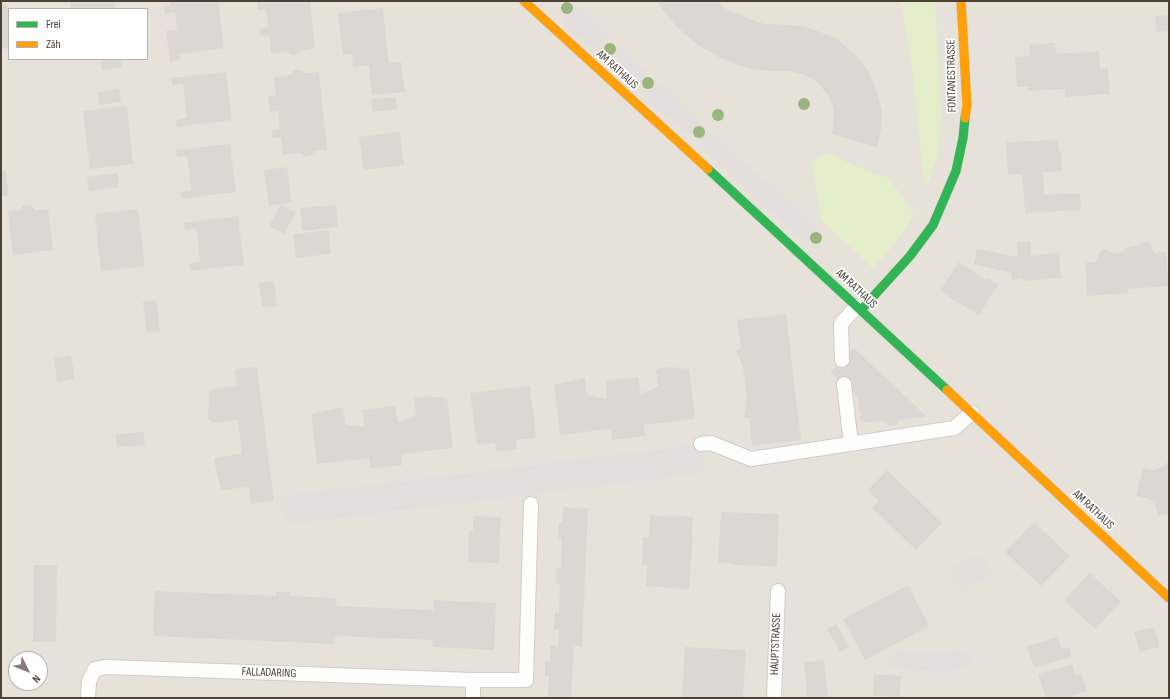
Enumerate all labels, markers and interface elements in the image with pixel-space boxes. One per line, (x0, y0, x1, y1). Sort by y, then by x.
legend (8, 8, 148, 60)
text: Frei (46, 17, 61, 32)
text: Zäh (46, 37, 61, 52)
street label: FONTANESTRASSE (944, 40, 960, 112)
street label: AM RATHAUS (593, 47, 641, 93)
street label: AM RATHAUS (832, 266, 880, 312)
street label: AM RATHAUS (1069, 487, 1117, 533)
street label: HAUPTSTRASSE (768, 613, 784, 675)
north arrow (8, 651, 48, 691)
street label: FALLADARING (241, 665, 297, 681)
text: N (30, 672, 43, 685)

